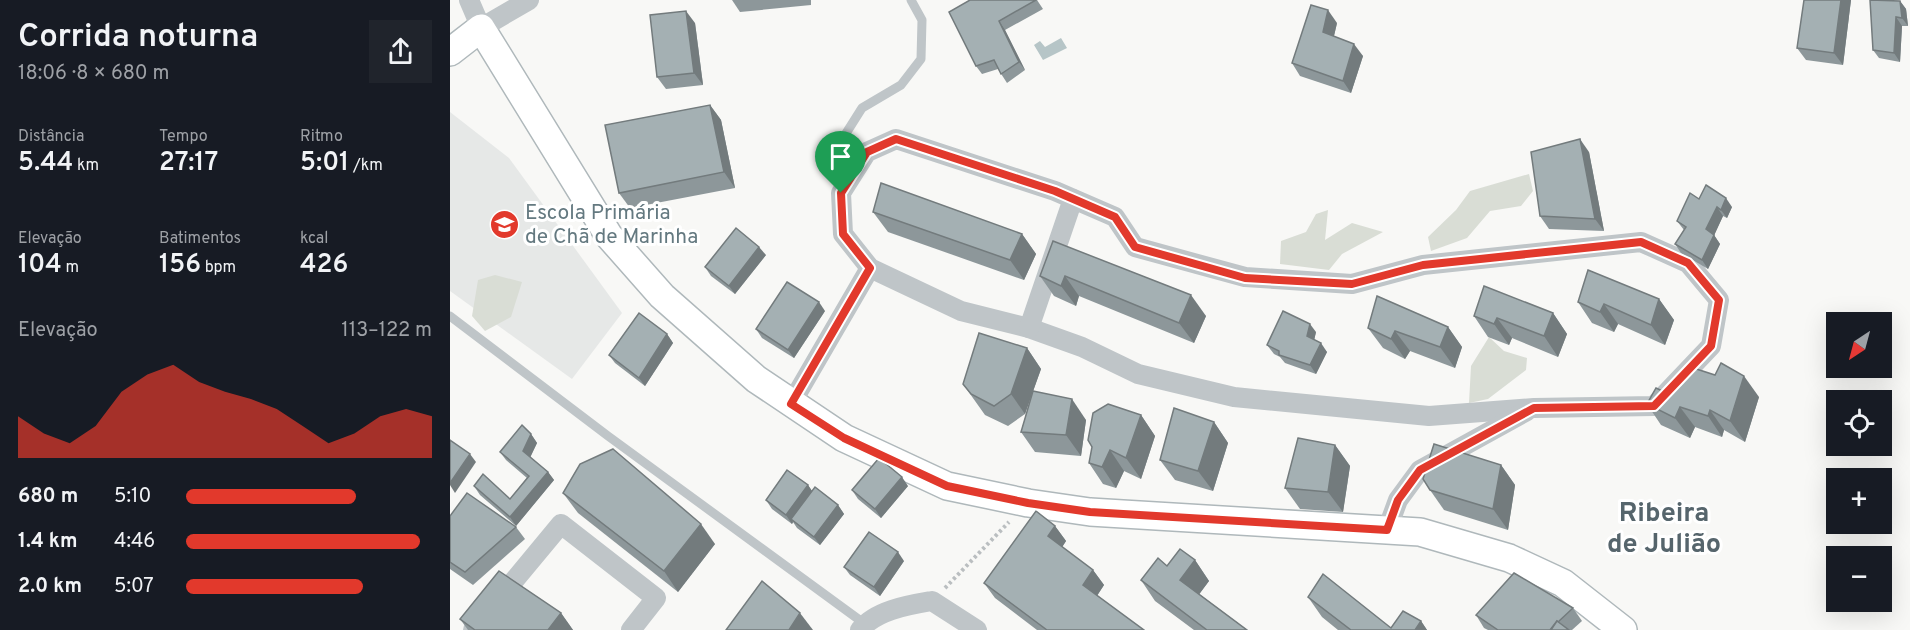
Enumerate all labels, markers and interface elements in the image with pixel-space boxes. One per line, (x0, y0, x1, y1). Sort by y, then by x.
text: Corrida noturna (18, 17, 258, 59)
button: share (369, 20, 432, 83)
text: 18:06 · 8 × 680 m (18, 61, 169, 87)
text: Distância (18, 127, 84, 147)
text: Tempo (159, 127, 208, 147)
text: Ritmo (300, 127, 343, 147)
pin (815, 131, 866, 193)
icon: arrive (824, 140, 857, 173)
text: 5.44 (18, 147, 73, 180)
text: 27:17 (159, 147, 218, 180)
text: 5:01 (300, 147, 349, 180)
text: km (73, 156, 99, 176)
text: /km (349, 156, 383, 176)
place label: Escola Primária de Chã de Marinha (525, 200, 698, 251)
school or university icon: Escola Primária de Chã de Marinha (488, 208, 520, 240)
text: Elevação (18, 229, 82, 249)
text: Batimentos (159, 229, 241, 249)
text: kcal (300, 229, 328, 249)
text: 104 (18, 249, 62, 282)
text: 156 (159, 249, 201, 282)
text: 426 (300, 249, 348, 282)
text: m (62, 258, 79, 278)
text: bpm (201, 258, 236, 278)
north arrow (1826, 312, 1892, 378)
map controls (1826, 312, 1892, 612)
text: Elevação (18, 318, 98, 344)
text: 113–122 m (341, 318, 432, 344)
button: locate (1826, 390, 1892, 456)
button: + (1826, 468, 1892, 534)
text: 680 m (18, 484, 78, 510)
text: 5:10 (114, 484, 151, 510)
district label: Ribeira de Julião (1607, 497, 1721, 562)
text: 1.4 km (18, 529, 78, 555)
text: 4:46 (114, 529, 155, 555)
button: − (1826, 546, 1892, 612)
text: 2.0 km (18, 574, 82, 600)
text: 5:07 (114, 574, 154, 600)

